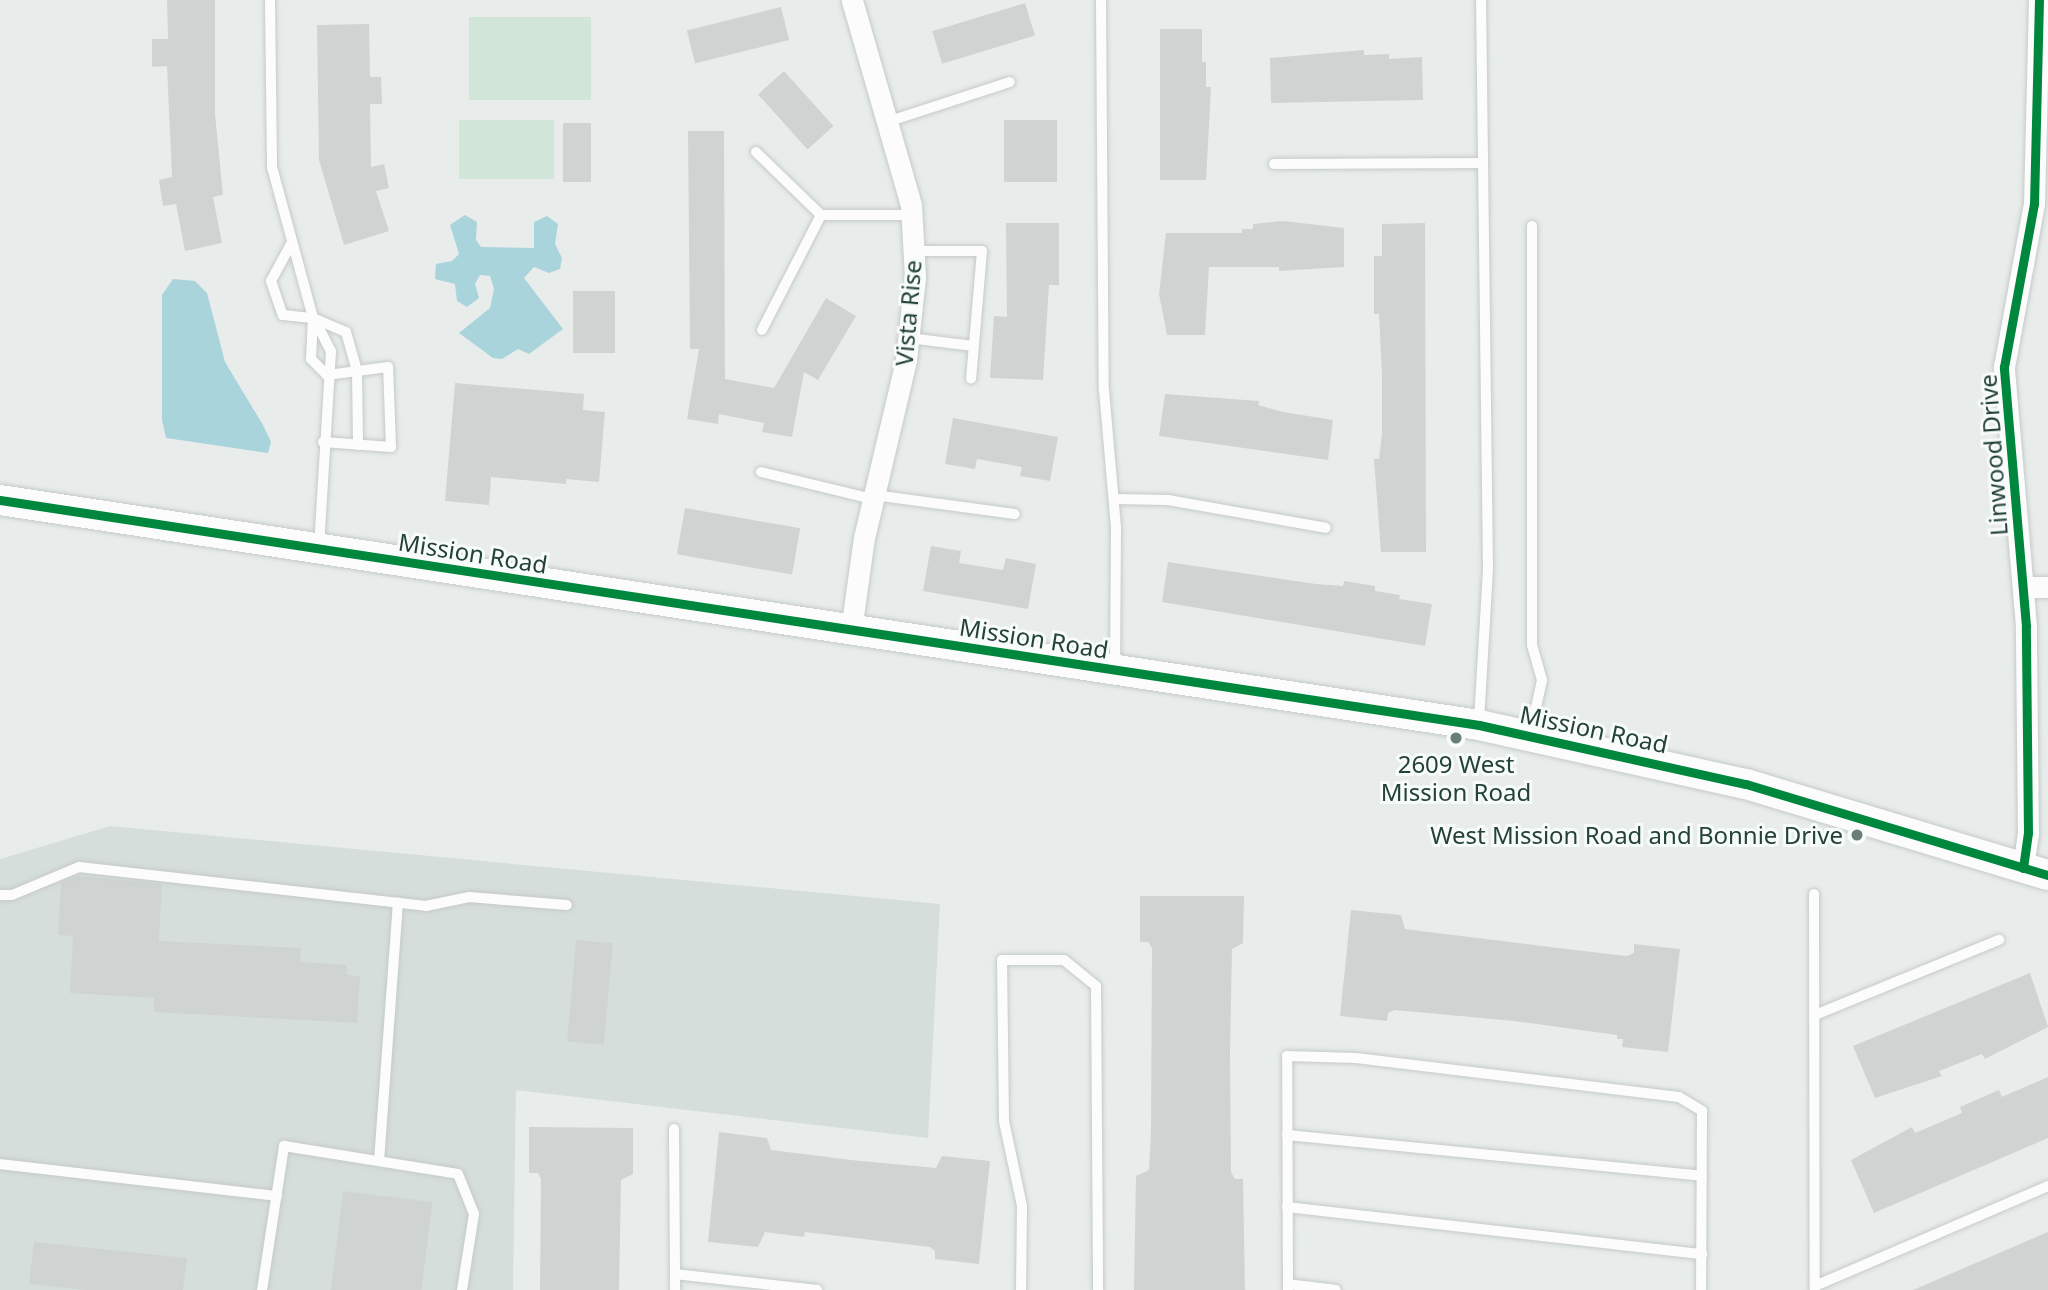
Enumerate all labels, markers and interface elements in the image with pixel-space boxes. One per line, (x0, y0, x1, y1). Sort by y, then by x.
street label: Vista Rise (889, 259, 927, 367)
street label: Linwood Drive (1973, 373, 2013, 537)
street label: Mission Road (396, 527, 550, 579)
street label: Mission Road (957, 612, 1111, 664)
street label: Mission Road (1517, 699, 1671, 759)
marker: 2609 West Mission Road (1448, 730, 1464, 746)
place label: 2609 West Mission Road (1381, 750, 1531, 806)
place label: West Mission Road and Bonnie Drive (1430, 821, 1843, 849)
marker: West Mission Road and Bonnie Drive (1849, 827, 1865, 843)

